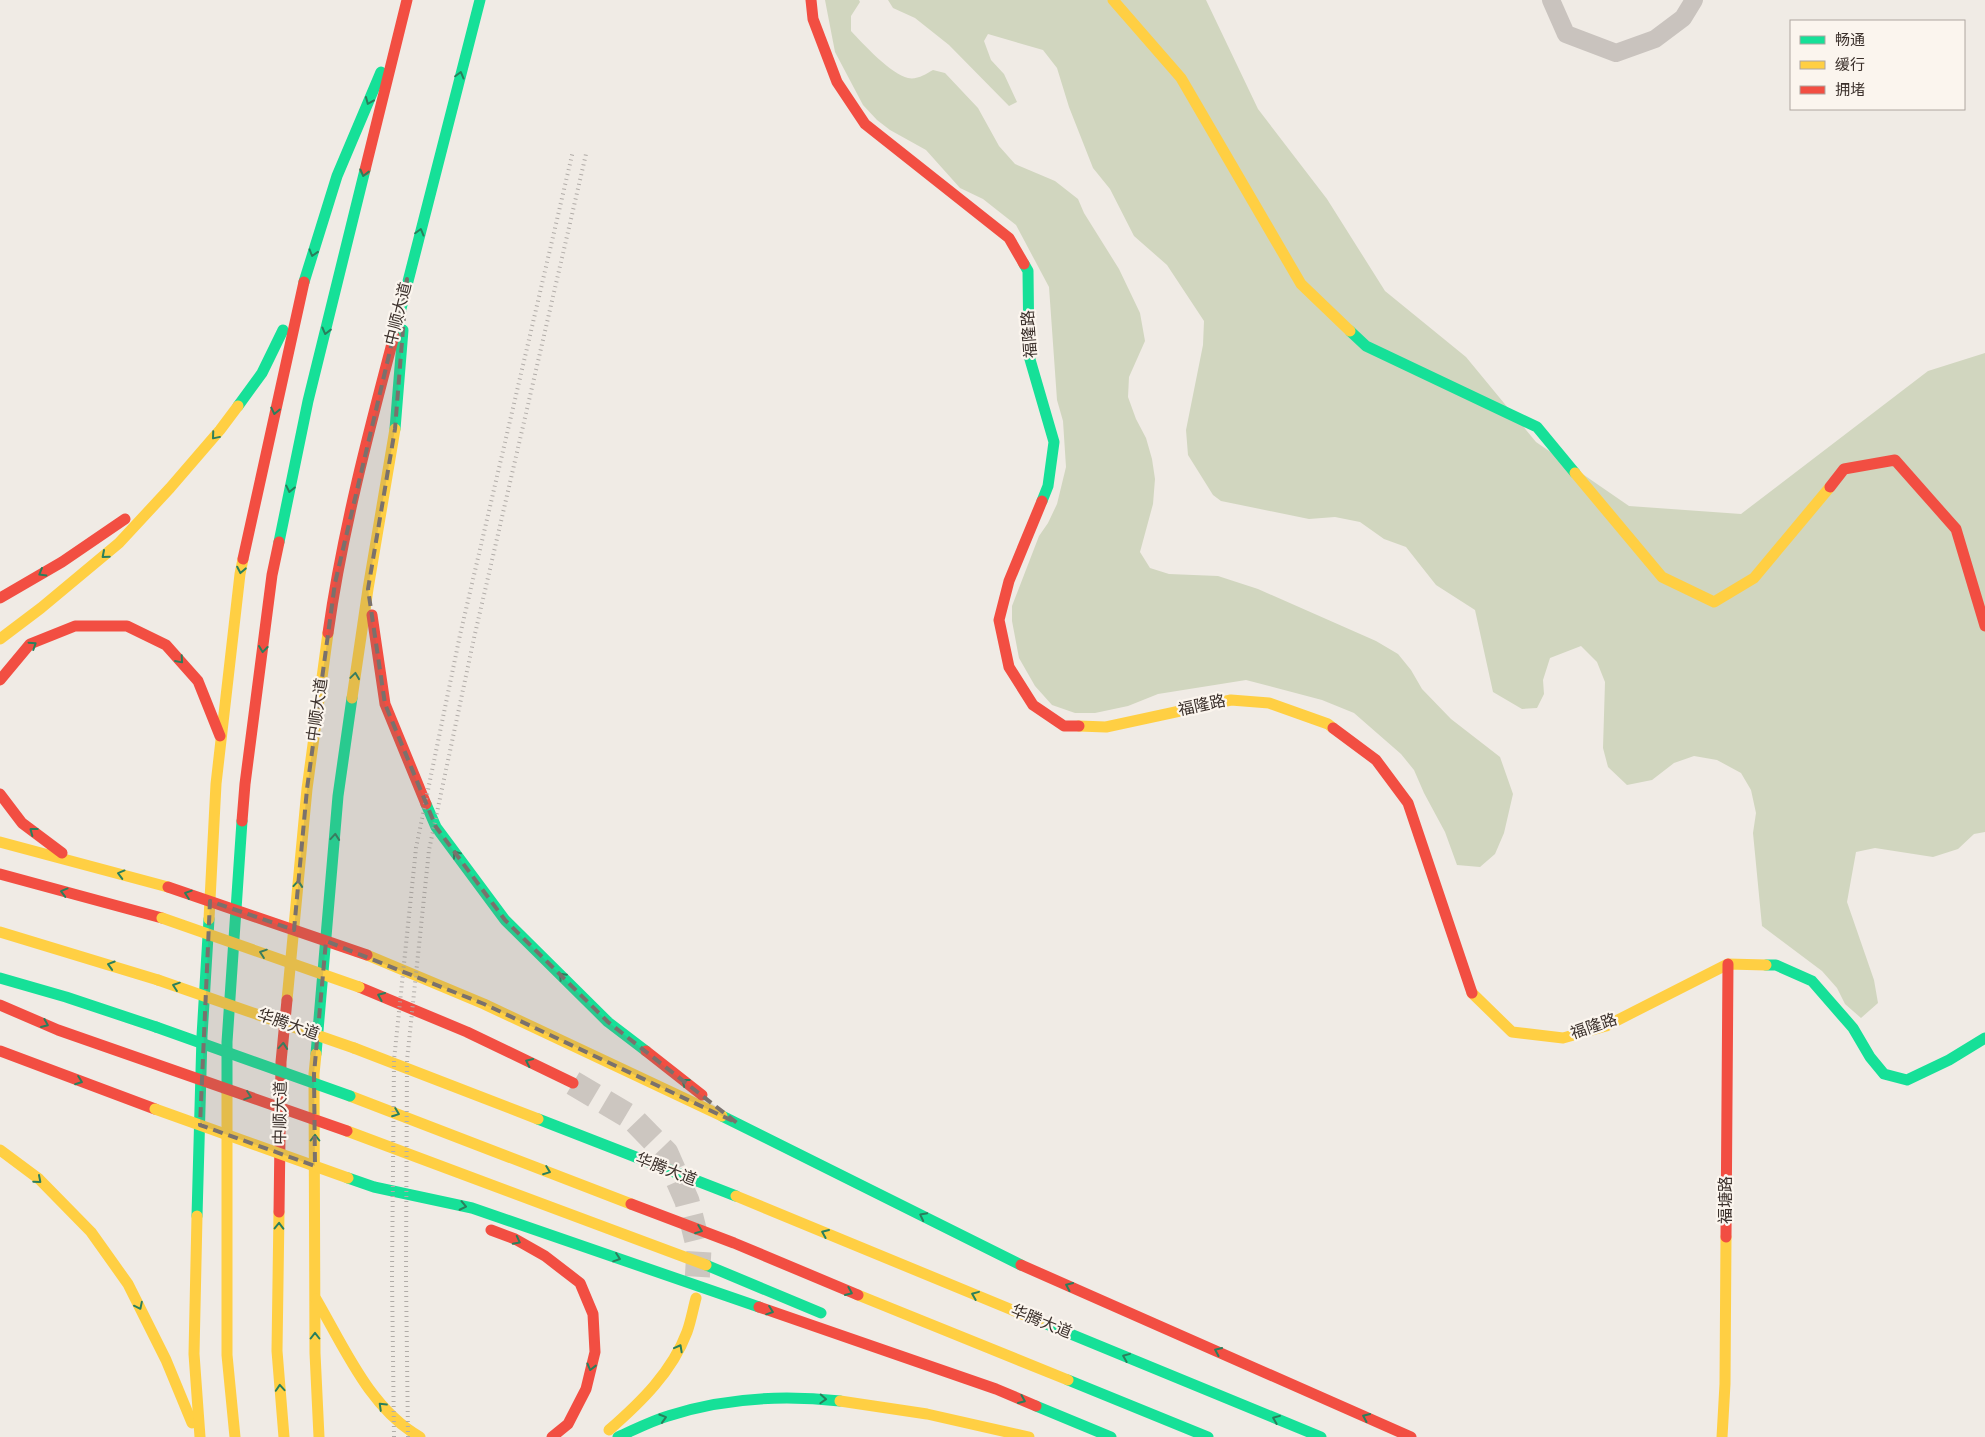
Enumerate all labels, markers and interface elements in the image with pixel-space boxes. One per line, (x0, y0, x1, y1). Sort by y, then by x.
legend (1790, 20, 1965, 110)
text: 畅通 (1835, 31, 1865, 50)
text: 缓行 (1835, 56, 1865, 75)
one-way arrow (455, 71, 465, 79)
text: 拥堵 (1835, 81, 1865, 100)
one-way arrow (364, 96, 375, 105)
one-way arrow (360, 169, 370, 177)
one-way arrow (414, 229, 424, 237)
one-way arrow (308, 249, 318, 257)
street label: 中顺大道 (382, 281, 416, 347)
street label: 福隆路 (1019, 309, 1041, 359)
one-way arrow (321, 326, 331, 334)
one-way arrow (270, 407, 281, 416)
one-way arrow (212, 430, 221, 439)
one-way arrow (285, 485, 296, 494)
one-way arrow (101, 549, 110, 558)
one-way arrow (236, 566, 247, 575)
one-way arrow (39, 567, 48, 577)
one-way arrow (27, 641, 36, 651)
one-way arrow (258, 646, 269, 654)
one-way arrow (174, 655, 183, 664)
one-way arrow (349, 671, 360, 679)
street label: 中顺大道 (304, 677, 332, 743)
street label: 福隆路 (1177, 692, 1227, 720)
one-way arrow (30, 829, 39, 837)
one-way arrow (329, 832, 340, 840)
one-way arrow (453, 851, 461, 860)
one-way arrow (116, 869, 125, 880)
one-way arrow (292, 880, 303, 888)
one-way arrow (61, 887, 69, 897)
one-way arrow (184, 890, 193, 900)
one-way arrow (259, 949, 268, 959)
one-way arrow (107, 961, 116, 971)
one-way arrow (558, 973, 567, 982)
one-way arrow (172, 982, 180, 992)
one-way arrow (377, 992, 386, 1002)
street label: 华腾大道 (255, 1006, 321, 1044)
street label: 福隆路 (1568, 1010, 1620, 1044)
one-way arrow (40, 1018, 49, 1029)
one-way arrow (277, 1042, 288, 1050)
one-way arrow (525, 1058, 534, 1068)
one-way arrow (74, 1075, 82, 1085)
one-way arrow (681, 1079, 691, 1088)
street label: 中顺大道 (271, 1081, 291, 1145)
one-way arrow (243, 1090, 251, 1100)
one-way arrow (391, 1107, 400, 1117)
one-way arrow (310, 1134, 320, 1142)
street label: 华腾大道 (633, 1150, 699, 1190)
one-way arrow (543, 1165, 551, 1175)
one-way arrow (33, 1174, 42, 1183)
street label: 福塘路 (1717, 1176, 1736, 1224)
one-way arrow (458, 1200, 467, 1211)
one-way arrow (919, 1212, 928, 1222)
one-way arrow (274, 1222, 284, 1230)
one-way arrow (694, 1223, 703, 1234)
one-way arrow (821, 1229, 830, 1240)
one-way arrow (512, 1235, 521, 1245)
one-way arrow (612, 1252, 620, 1262)
one-way arrow (1065, 1281, 1074, 1292)
one-way arrow (844, 1285, 853, 1296)
one-way arrow (971, 1291, 980, 1302)
one-way arrow (133, 1301, 143, 1310)
street label: 华腾大道 (1008, 1301, 1074, 1343)
one-way arrow (765, 1305, 774, 1315)
one-way arrow (310, 1332, 320, 1340)
one-way arrow (673, 1345, 683, 1354)
one-way arrow (1214, 1347, 1223, 1358)
one-way arrow (1122, 1353, 1131, 1363)
one-way arrow (587, 1362, 597, 1370)
one-way arrow (275, 1384, 286, 1392)
one-way arrow (819, 1394, 827, 1405)
one-way arrow (1018, 1394, 1026, 1404)
one-way arrow (379, 1403, 388, 1412)
one-way arrow (1362, 1413, 1371, 1424)
one-way arrow (658, 1414, 667, 1424)
one-way arrow (1272, 1414, 1281, 1425)

